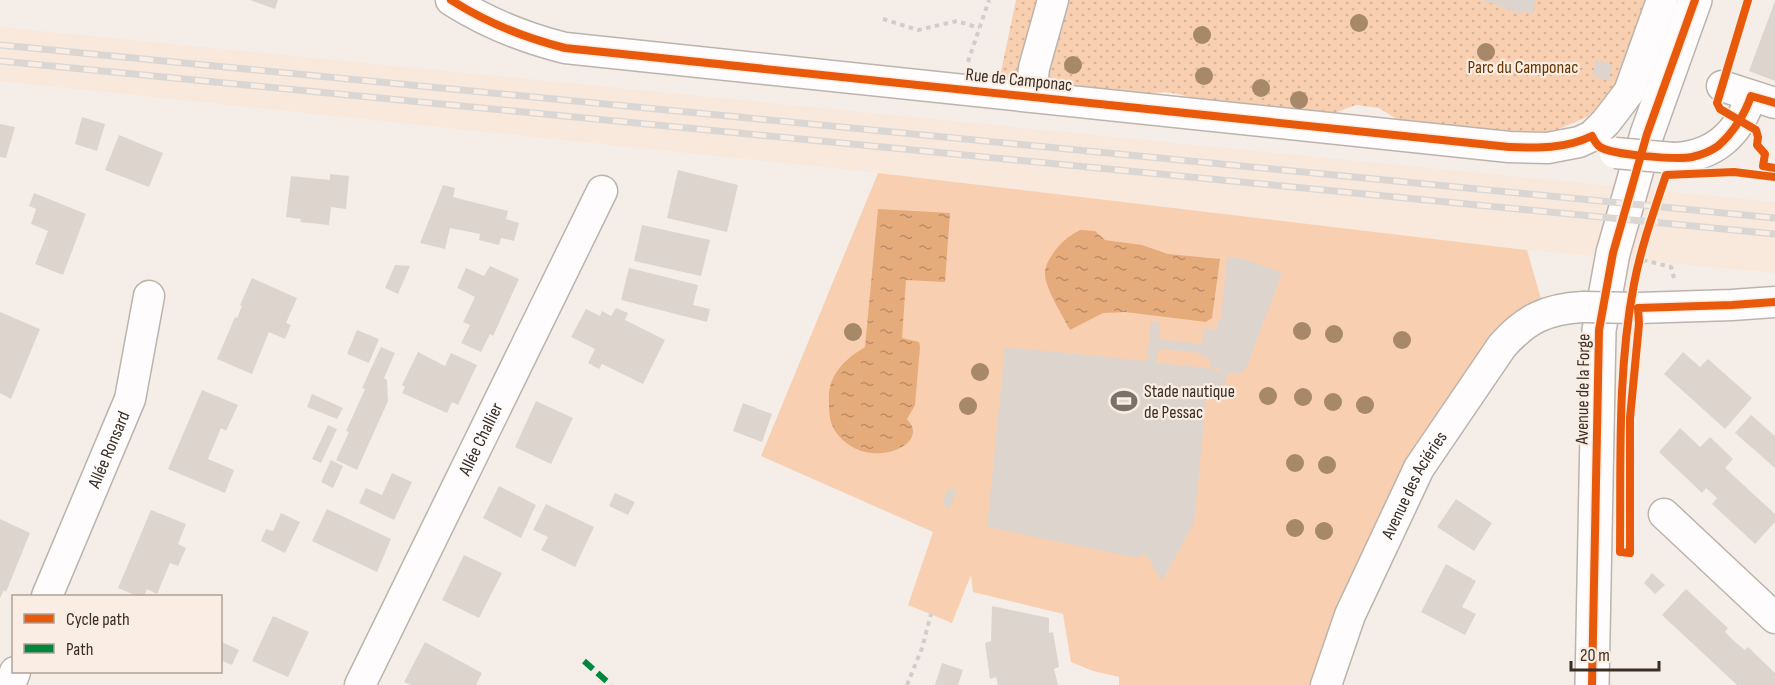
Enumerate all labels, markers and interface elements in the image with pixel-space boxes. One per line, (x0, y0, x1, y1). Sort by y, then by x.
park label: Parc du Camponac (1468, 57, 1578, 78)
street label: Rue de Camponac (965, 64, 1073, 96)
street label: Avenue de la Forge (1572, 333, 1594, 446)
place label: Stade nautique de Pessac (1144, 381, 1235, 423)
sports icon: Stade nautique de Pessac (1109, 386, 1139, 416)
street label: Allée Challier (453, 399, 507, 480)
street label: Allée Ronsard (83, 408, 134, 492)
street label: Avenue des Aciéries (1376, 427, 1451, 543)
legend (12, 595, 222, 673)
text: Cycle path (66, 609, 130, 630)
scale bar (1571, 634, 1660, 672)
text: Path (66, 639, 94, 660)
text: 20 m (1580, 645, 1610, 666)

